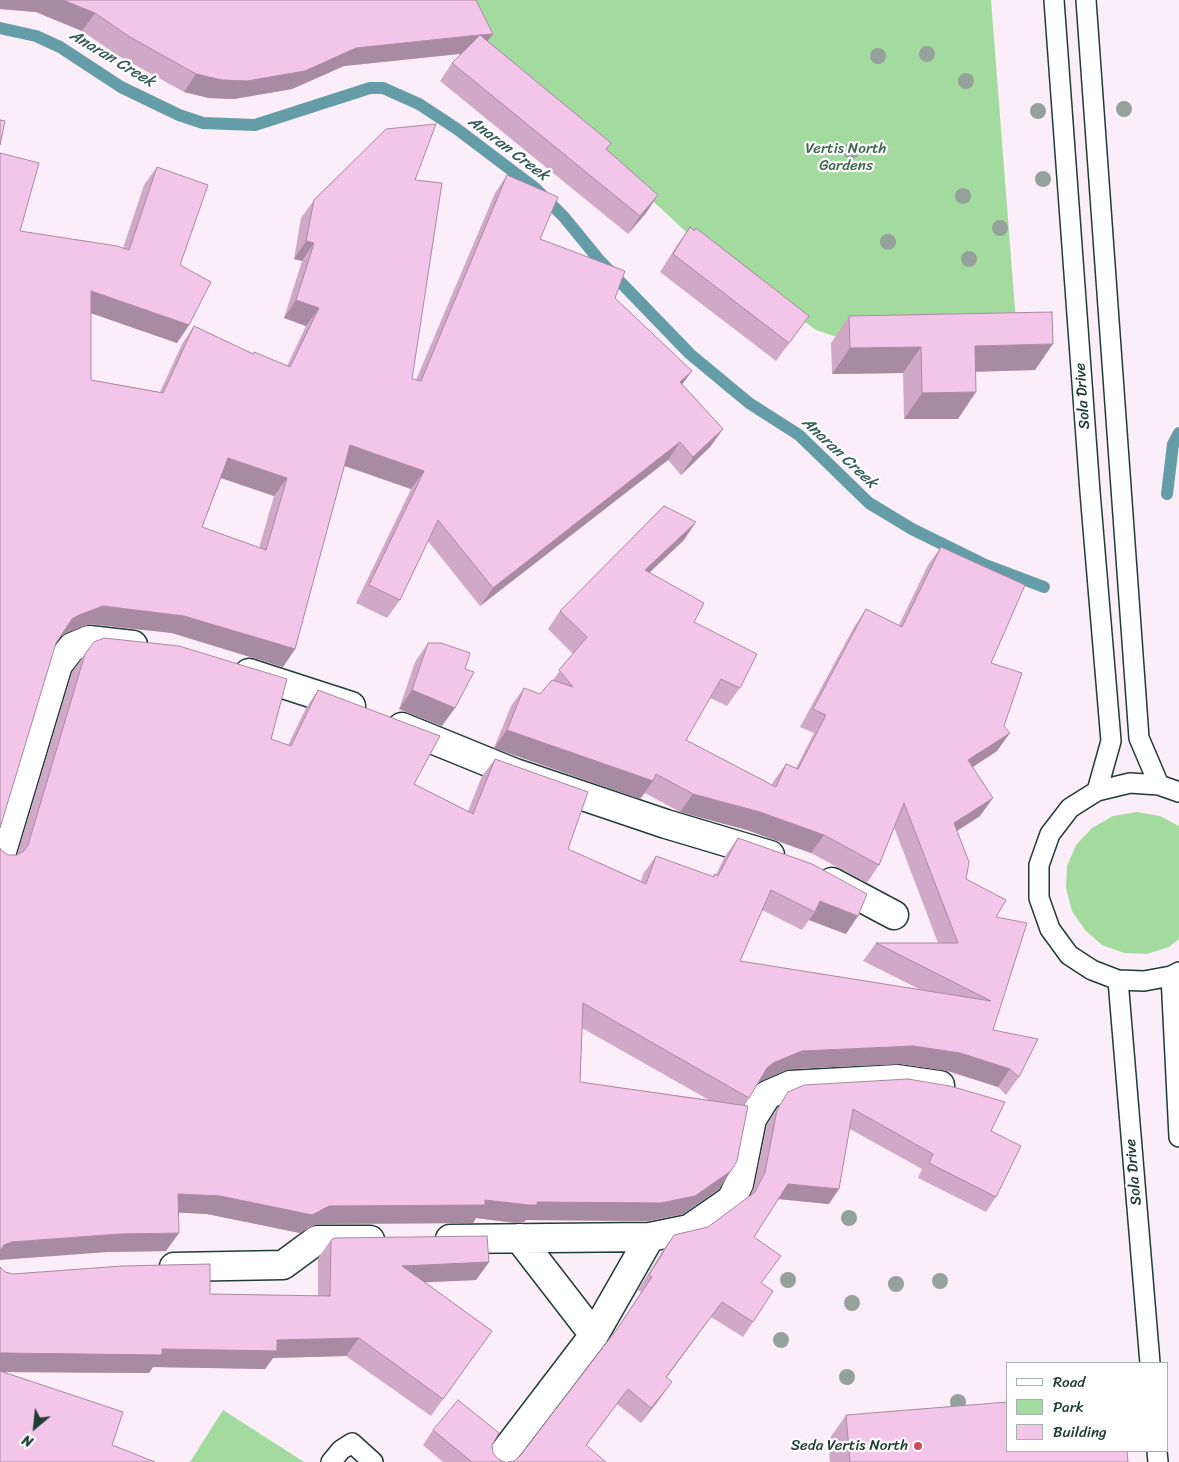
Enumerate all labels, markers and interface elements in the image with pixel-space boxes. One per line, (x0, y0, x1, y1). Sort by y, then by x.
water label: Anaran Creek (66, 26, 158, 92)
water label: Anaran Creek (464, 112, 552, 186)
park label: Vertis North Gardens (806, 140, 886, 175)
street label: Sola Drive (1072, 362, 1094, 430)
water label: Anaran Creek (797, 413, 881, 493)
street label: Sola Drive (1122, 1138, 1146, 1206)
legend (1006, 1362, 1169, 1452)
text: Road (1053, 1369, 1085, 1395)
text: Park (1053, 1394, 1084, 1420)
north arrow (10, 1402, 60, 1452)
text: Building (1053, 1419, 1107, 1445)
text: N (18, 1427, 38, 1454)
place label: Seda Vertis North (791, 1437, 908, 1455)
marker: Seda Vertis North (912, 1440, 924, 1452)

